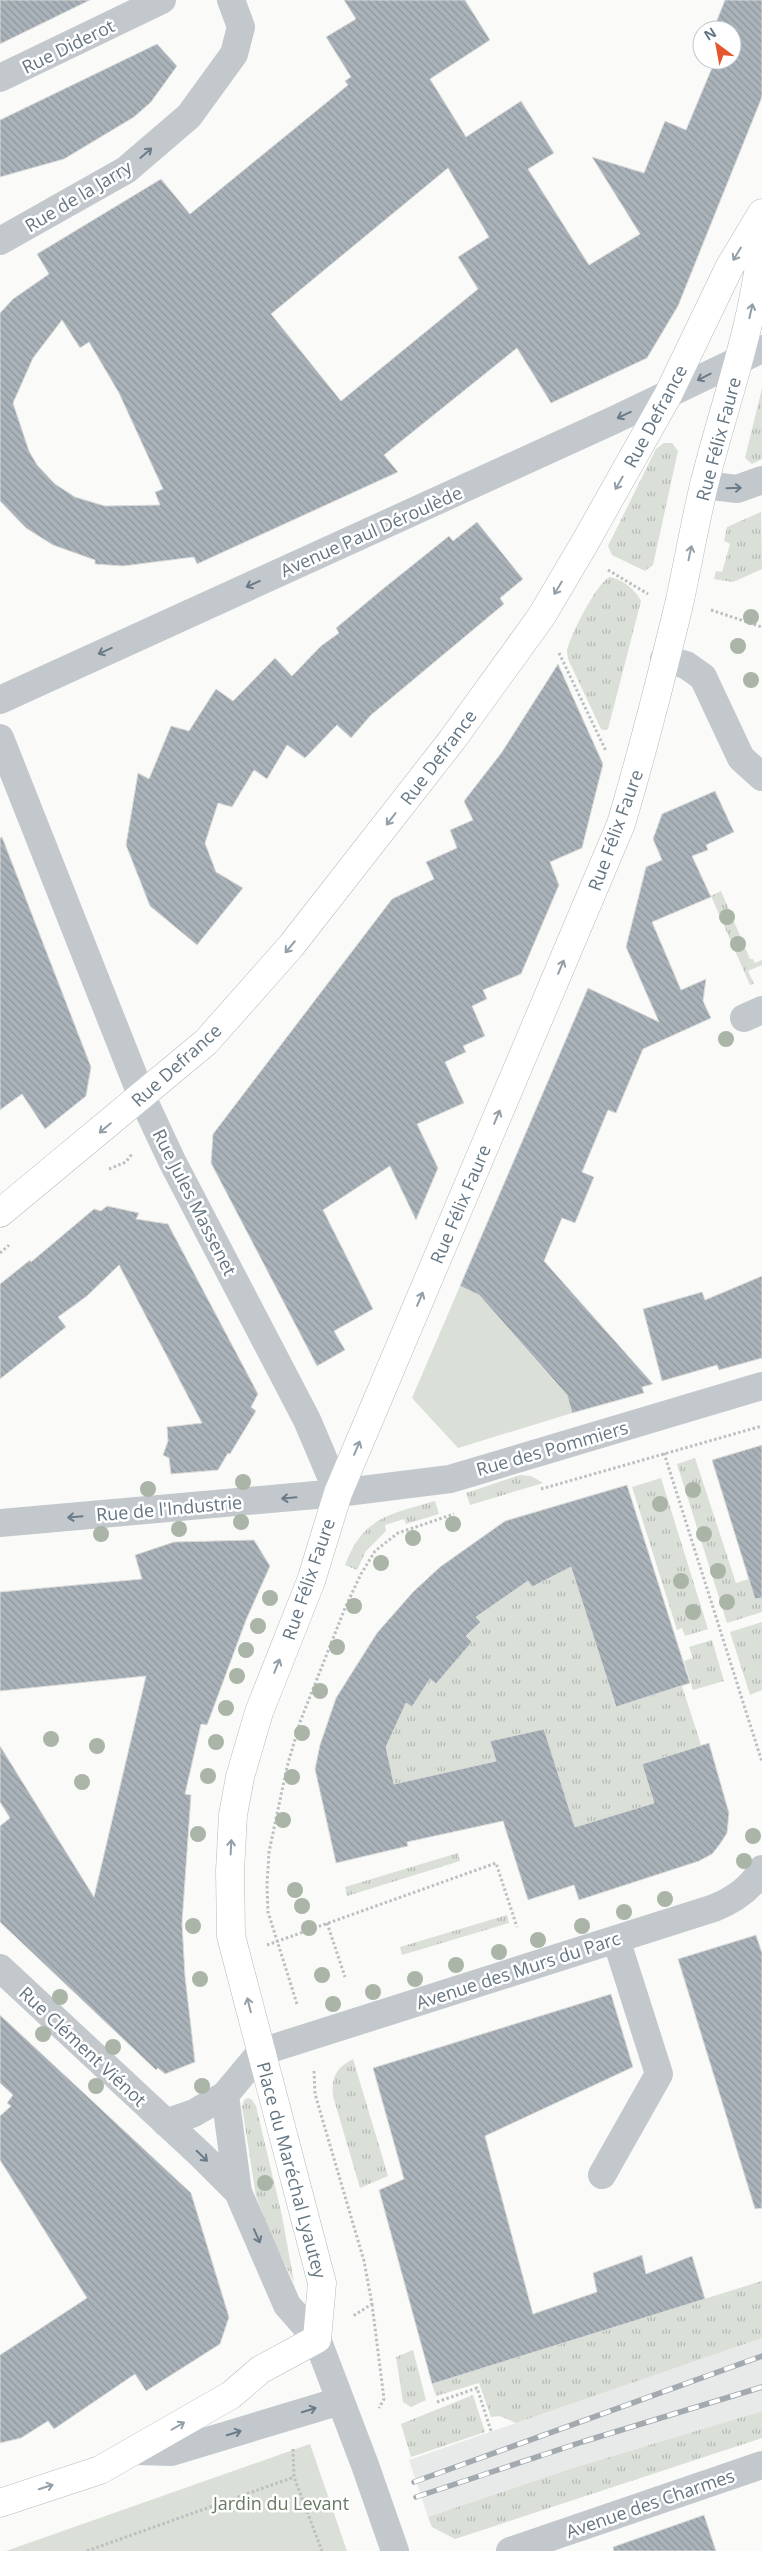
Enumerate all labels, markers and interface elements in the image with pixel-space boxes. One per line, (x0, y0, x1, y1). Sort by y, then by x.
street label: Rue Diderot (18, 13, 118, 79)
north arrow (692, 20, 742, 70)
text: N (700, 22, 720, 45)
one-way arrow (139, 148, 152, 159)
street label: Rue de la Jarry (20, 154, 137, 237)
one-way arrow (732, 247, 742, 261)
one-way arrow (747, 304, 756, 320)
street label: Rue Defrance (618, 360, 692, 472)
one-way arrow (697, 372, 712, 382)
street label: Rue Félix Faure (690, 374, 746, 504)
one-way arrow (617, 411, 632, 421)
one-way arrow (613, 475, 623, 490)
street label: Avenue Paul Déroulède (276, 480, 466, 582)
one-way arrow (726, 484, 742, 493)
one-way arrow (686, 545, 695, 561)
one-way arrow (246, 580, 261, 589)
one-way arrow (552, 581, 562, 595)
one-way arrow (98, 647, 113, 657)
street label: Rue Defrance (394, 705, 482, 809)
street label: Rue Félix Faure (582, 766, 648, 894)
one-way arrow (386, 813, 397, 826)
one-way arrow (284, 940, 296, 953)
one-way arrow (557, 960, 567, 975)
street label: Rue Defrance (126, 1018, 226, 1112)
one-way arrow (493, 1110, 503, 1125)
one-way arrow (98, 1122, 111, 1134)
street label: Rue Jules Massenet (148, 1124, 242, 1280)
street label: Rue Félix Faure (424, 1141, 496, 1267)
one-way arrow (416, 1291, 425, 1307)
street label: Rue des Pommiers (473, 1415, 631, 1481)
one-way arrow (352, 1441, 362, 1456)
street label: Rue de l'Industrie (95, 1490, 243, 1526)
one-way arrow (282, 1493, 298, 1503)
one-way arrow (67, 1512, 83, 1521)
street label: Rue Félix Faure (276, 1515, 340, 1643)
one-way arrow (273, 1659, 282, 1674)
one-way arrow (226, 1839, 236, 1856)
street label: Avenue des Murs du Parc (413, 1926, 623, 2014)
street label: Rue Clément Viénot (14, 1981, 152, 2111)
one-way arrow (244, 1997, 253, 2013)
street label: Place du Maréchal Lyautey (252, 2059, 333, 2282)
one-way arrow (196, 2150, 208, 2162)
one-way arrow (253, 2228, 263, 2243)
one-way arrow (301, 2404, 317, 2414)
one-way arrow (170, 2421, 185, 2431)
one-way arrow (226, 2427, 242, 2437)
street label: Avenue des Charmes (563, 2463, 737, 2543)
one-way arrow (38, 2482, 54, 2492)
park label: Jardin du Levant (211, 2491, 349, 2515)

